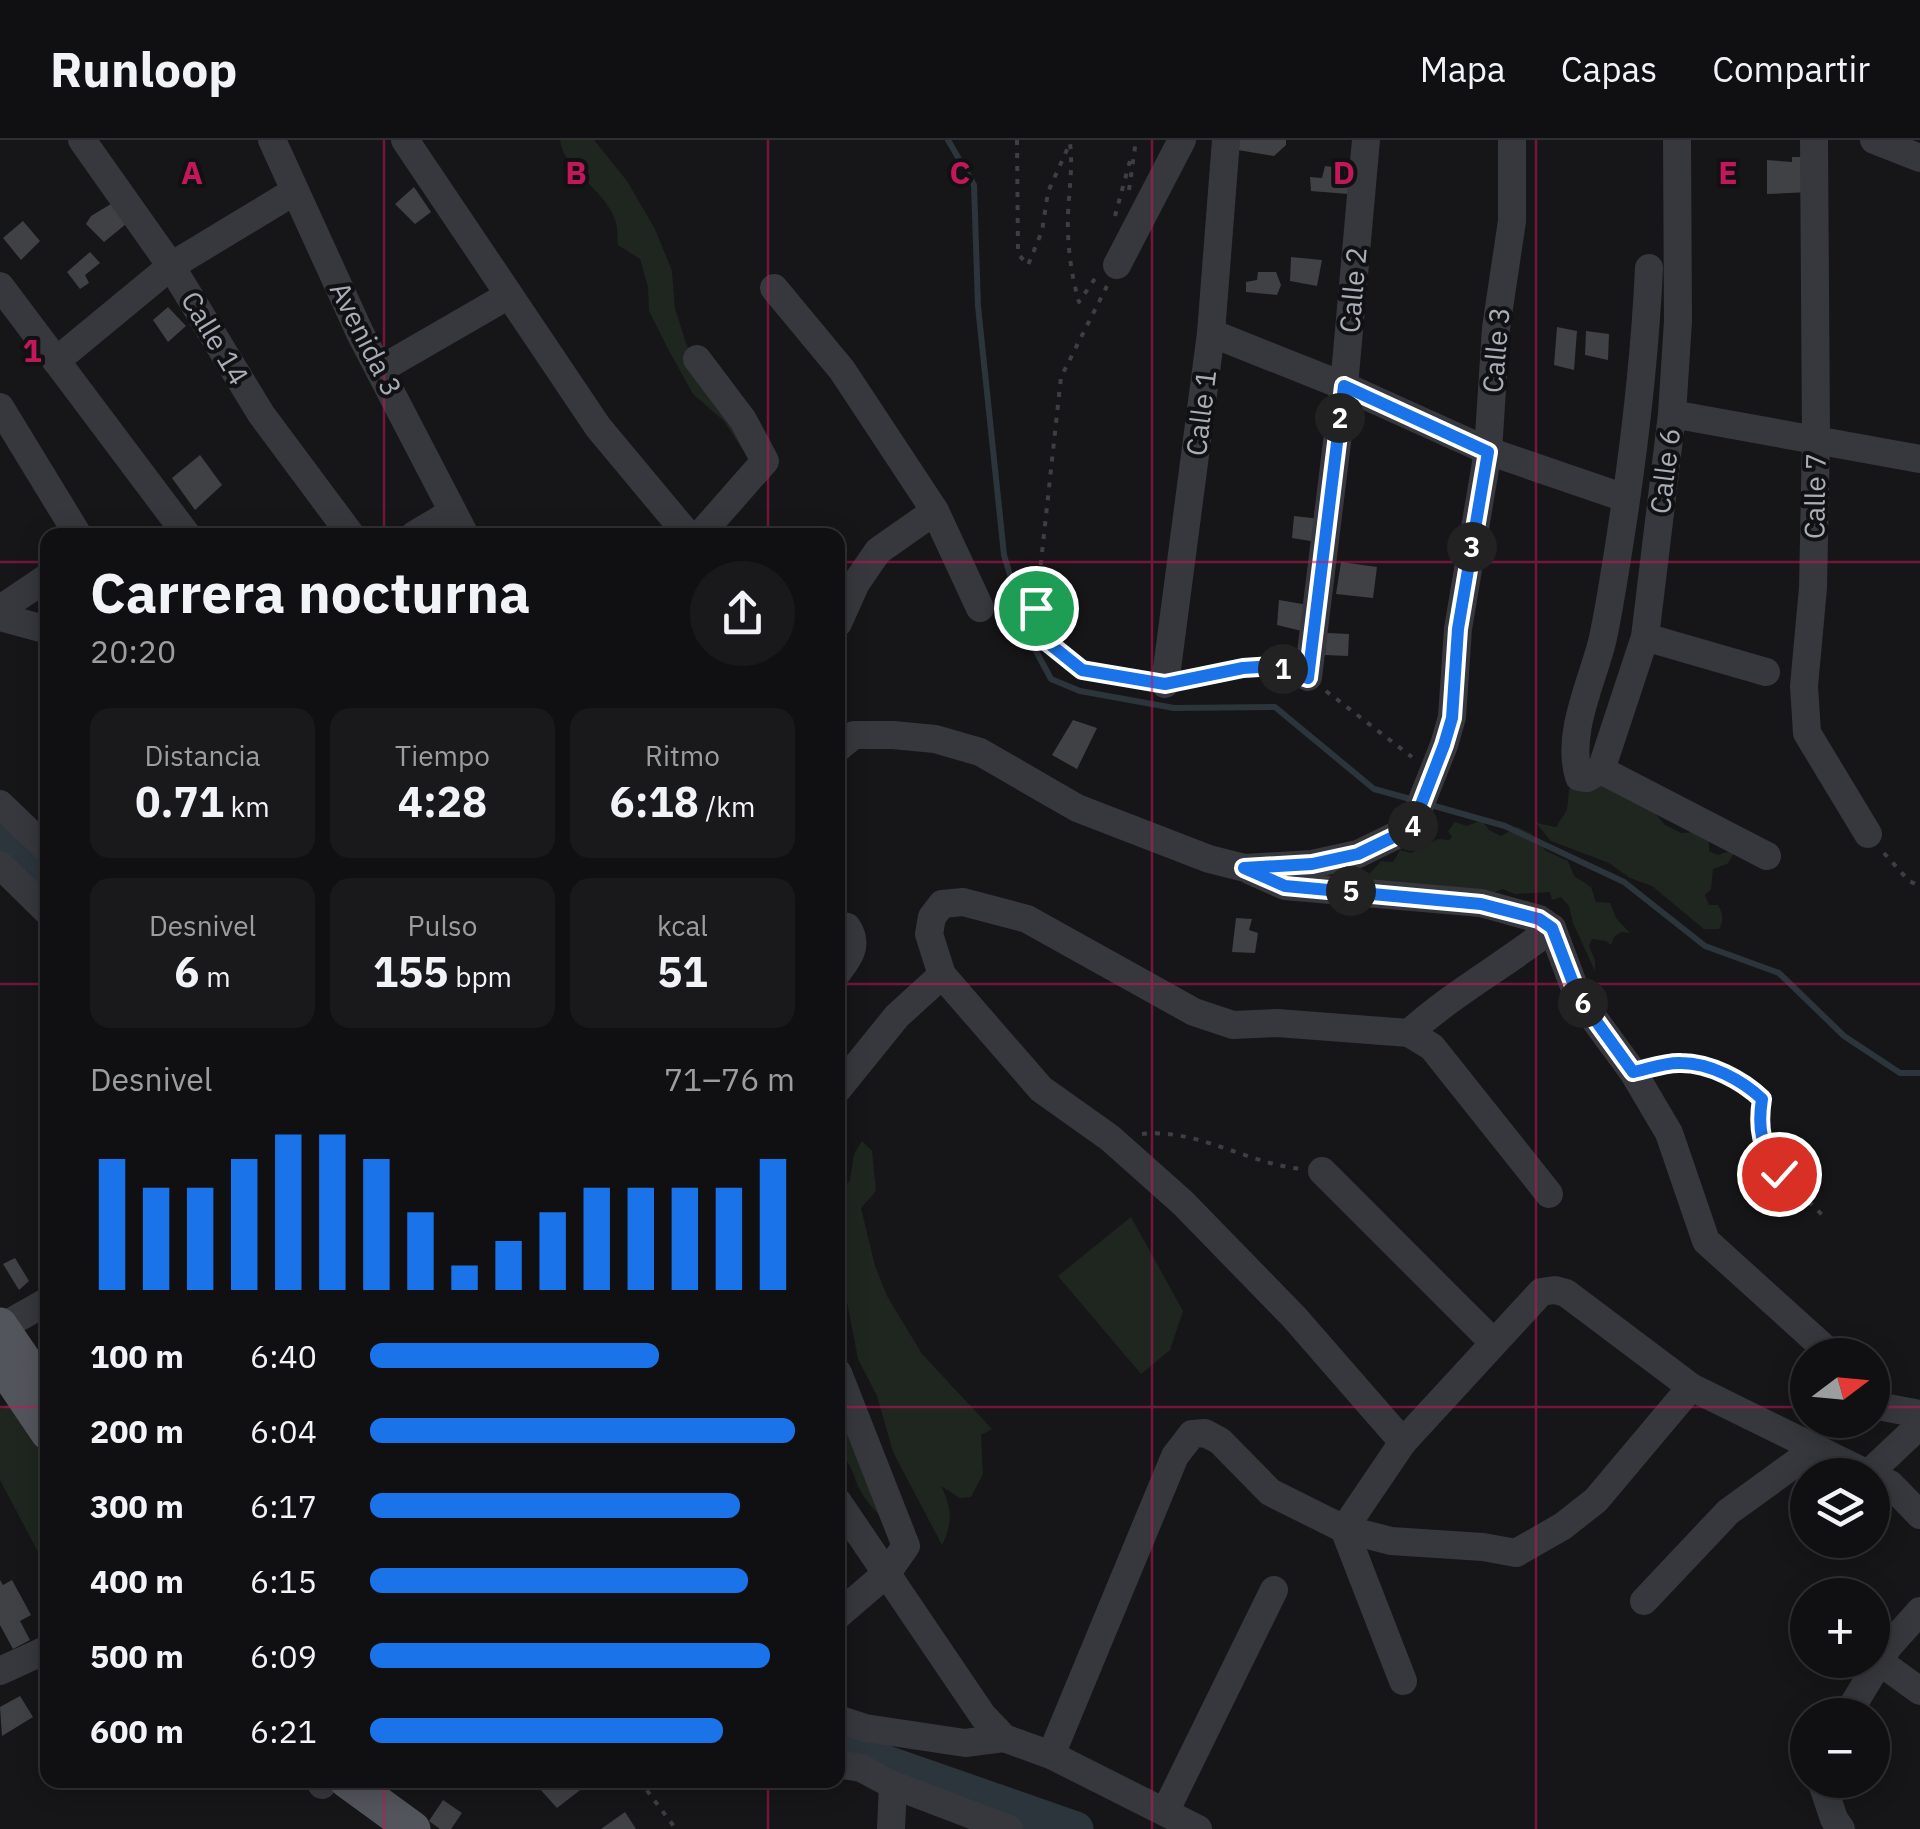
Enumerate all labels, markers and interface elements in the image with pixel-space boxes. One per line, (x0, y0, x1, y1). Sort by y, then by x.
text: Runloop (50, 38, 237, 100)
text: Mapa (1420, 46, 1506, 92)
text: Capas (1561, 46, 1657, 92)
text: Compartir (1712, 46, 1870, 92)
text: A (181, 151, 203, 193)
text: B (565, 151, 587, 193)
text: C (950, 151, 970, 193)
text: D (1333, 151, 1355, 193)
text: E (1718, 151, 1738, 193)
street label: Calle 2 (1330, 245, 1375, 335)
street label: Avenida 3 (322, 275, 411, 402)
street label: Calle 14 (173, 284, 258, 391)
street label: Calle 3 (1473, 305, 1518, 395)
text: 1 (22, 329, 42, 371)
street label: Calle 1 (1177, 368, 1224, 458)
pin: 2 (1315, 393, 1365, 443)
text: 2 (1332, 399, 1348, 436)
street label: Calle 6 (1641, 426, 1688, 516)
street label: Calle 7 (1795, 453, 1834, 539)
pin: 3 (1447, 522, 1497, 572)
text: 3 (1464, 528, 1480, 565)
text: Carrera nocturna (90, 557, 530, 628)
button: share (690, 561, 795, 666)
pin (994, 566, 1079, 651)
icon: arrive (1009, 581, 1064, 636)
text: 20:20 (90, 630, 176, 672)
pin: 1 (1258, 644, 1308, 694)
text: 1 (1275, 650, 1291, 687)
text: Distancia (145, 737, 260, 774)
text: Tiempo (395, 737, 490, 774)
text: Ritmo (645, 737, 720, 774)
text: 0.71 (135, 774, 224, 829)
text: 4:28 (398, 774, 487, 829)
text: 6:18 (609, 774, 699, 829)
text: km (224, 788, 270, 825)
text: /km (699, 788, 756, 825)
pin: 4 (1388, 801, 1438, 851)
text: 4 (1405, 807, 1421, 844)
pin: 5 (1326, 866, 1376, 916)
text: 5 (1343, 872, 1359, 909)
text: Desnivel (149, 907, 256, 944)
text: Pulso (408, 907, 477, 944)
text: kcal (657, 907, 708, 944)
text: 6 (174, 944, 200, 999)
text: 155 (373, 944, 449, 999)
text: 51 (657, 944, 708, 999)
text: m (200, 958, 231, 995)
text: bpm (449, 958, 512, 995)
pin: 6 (1558, 978, 1608, 1028)
text: 6 (1575, 984, 1591, 1021)
text: Desnivel (90, 1058, 213, 1100)
text: 71–76 m (664, 1058, 795, 1100)
pin (1737, 1132, 1822, 1217)
icon: check (1752, 1147, 1807, 1202)
text: 100 m (90, 1335, 184, 1377)
text: 6:40 (250, 1335, 317, 1377)
north arrow (1790, 1338, 1890, 1438)
map controls (1790, 1338, 1890, 1798)
text: 200 m (90, 1410, 184, 1452)
text: 6:04 (250, 1410, 317, 1452)
button: layers (1790, 1458, 1890, 1558)
text: 300 m (90, 1485, 184, 1527)
text: 6:17 (250, 1485, 317, 1527)
text: 400 m (90, 1560, 184, 1602)
text: 6:15 (250, 1560, 317, 1602)
button: + (1790, 1578, 1890, 1678)
text: 500 m (90, 1635, 184, 1677)
text: 6:09 (250, 1635, 317, 1677)
button: − (1790, 1698, 1890, 1798)
text: 600 m (90, 1710, 184, 1752)
text: 6:21 (250, 1710, 317, 1752)

